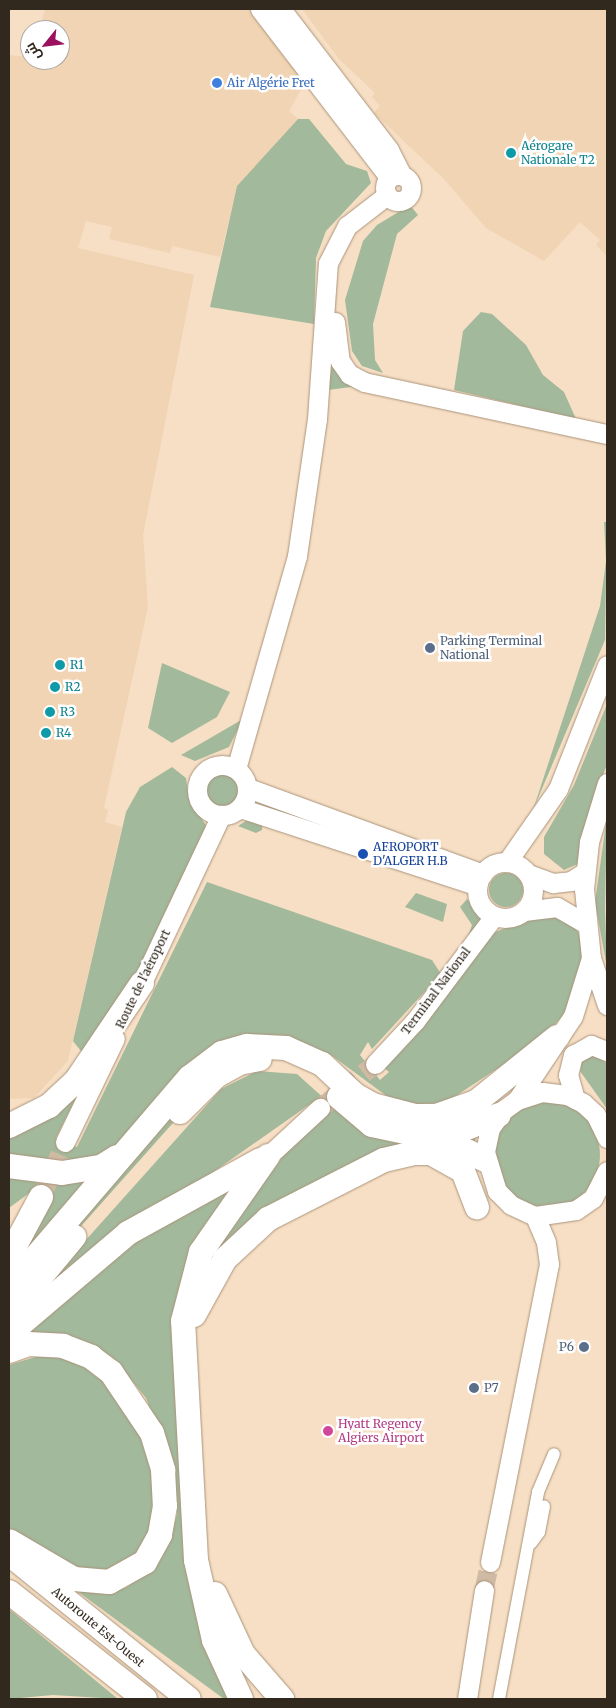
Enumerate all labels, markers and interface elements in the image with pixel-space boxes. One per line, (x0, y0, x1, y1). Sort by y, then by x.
north arrow (20, 20, 70, 70)
text: ش (21, 40, 45, 64)
place label: Air Algérie Fret (227, 76, 315, 90)
marker: Air Algérie Fret (211, 77, 223, 89)
place label: Aérogare Nationale T2 (521, 139, 595, 167)
marker: Aérogare Nationale T2 (505, 147, 517, 159)
place label: Parking Terminal National (440, 634, 542, 662)
marker: Parking Terminal National (424, 642, 436, 654)
place label: R1 (70, 658, 84, 672)
marker: R1 (54, 659, 66, 671)
place label: R2 (65, 680, 81, 694)
marker: R2 (49, 681, 61, 693)
place label: R3 (60, 705, 75, 719)
marker: R3 (44, 706, 56, 718)
place label: R4 (56, 726, 71, 740)
marker: R4 (40, 727, 52, 739)
place label: AEROPORT D'ALGER H.B (373, 840, 447, 868)
marker: AEROPORT D'ALGER H.B (357, 848, 369, 860)
street label: Route de l'aéroport (113, 927, 173, 1031)
street label: Terminal National (398, 944, 474, 1038)
place label: P6 (559, 1340, 574, 1354)
marker: P6 (578, 1341, 590, 1353)
place label: P7 (484, 1381, 499, 1395)
marker: P7 (468, 1382, 480, 1394)
place label: Hyatt Regency Algiers Airport (338, 1417, 424, 1445)
marker: Hyatt Regency Algiers Airport (322, 1425, 334, 1437)
street label: Autoroute Est-Ouest (49, 1584, 147, 1670)

